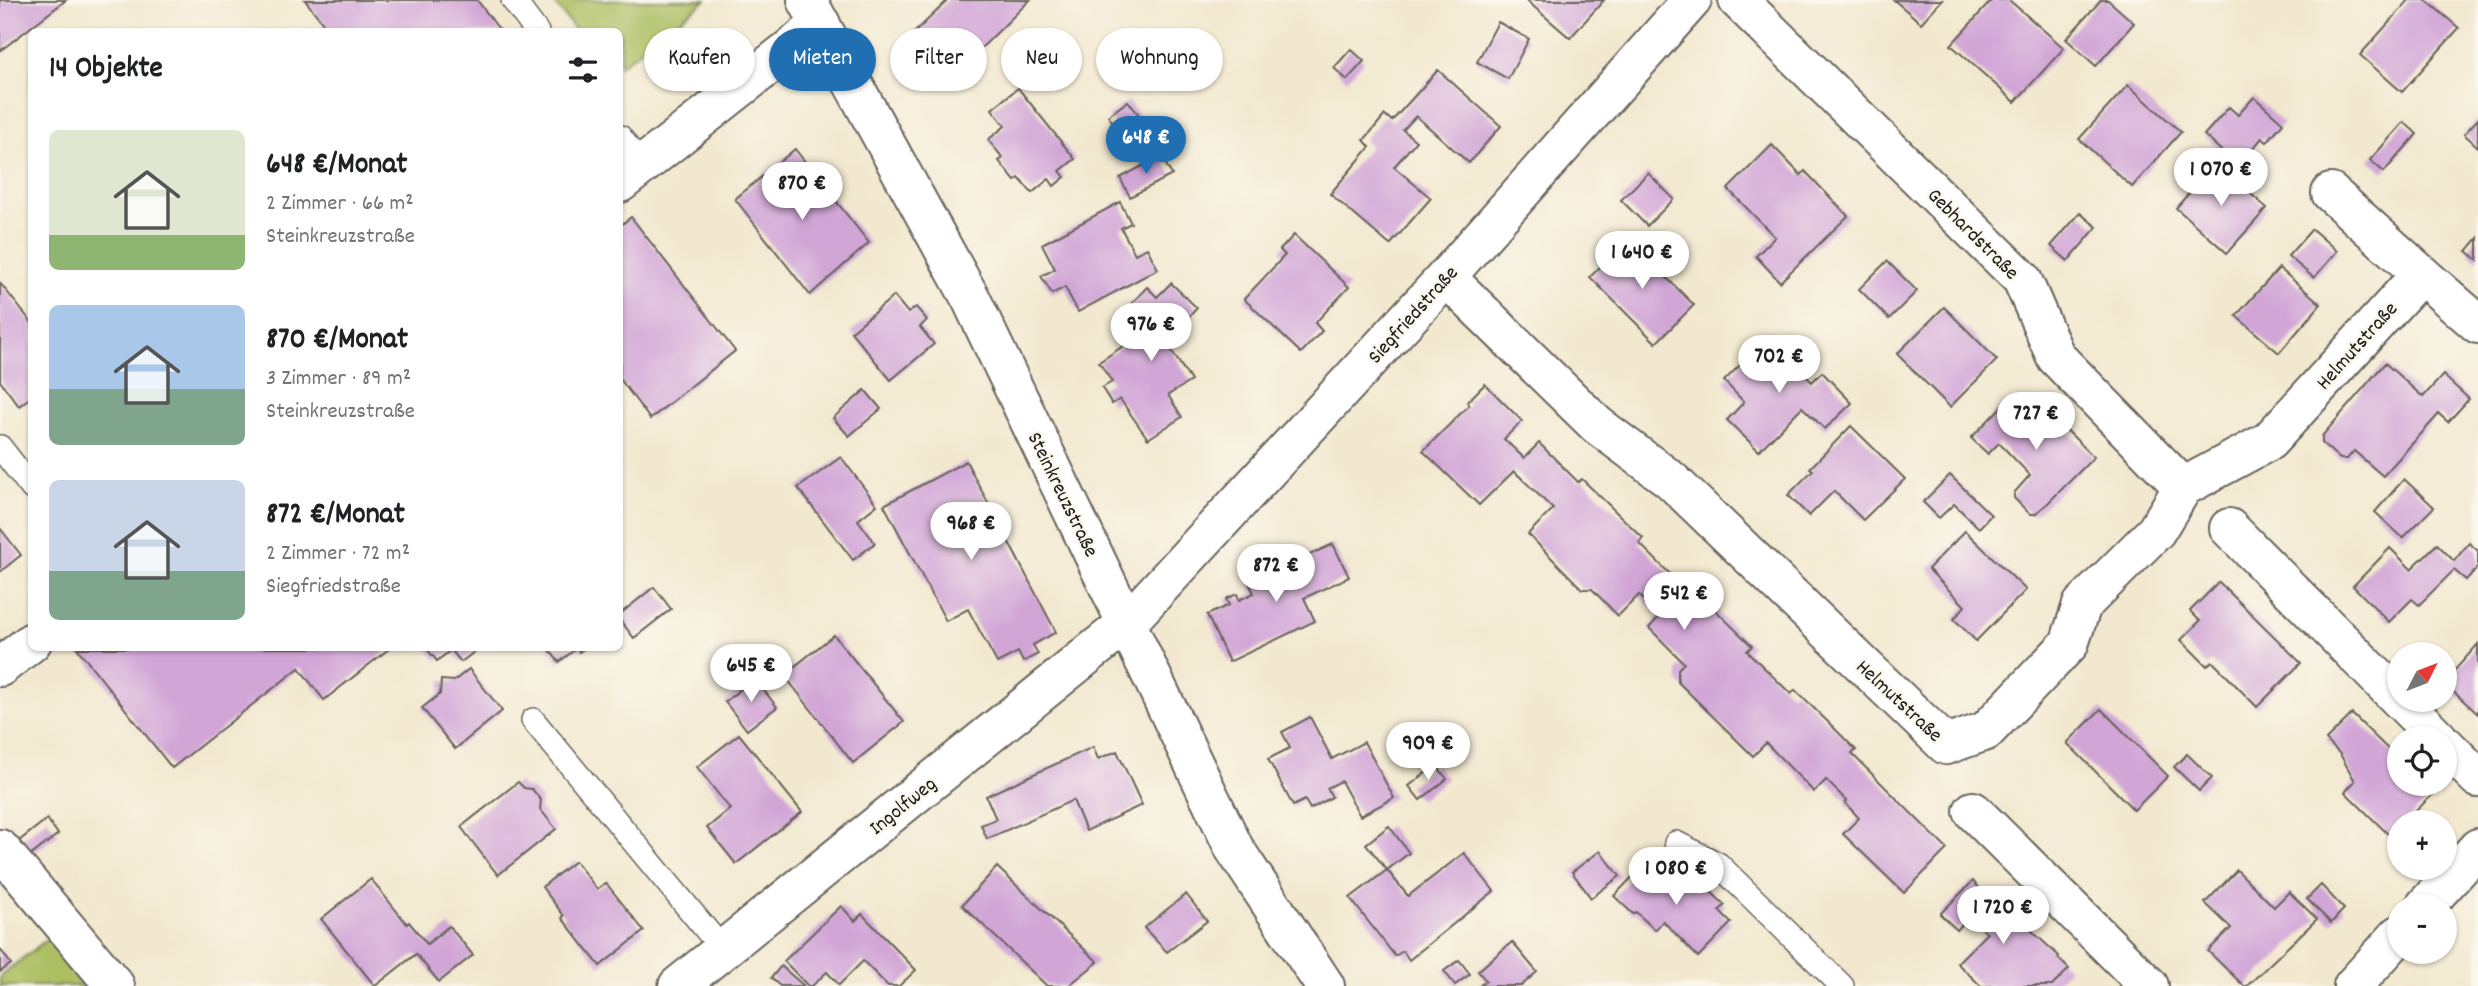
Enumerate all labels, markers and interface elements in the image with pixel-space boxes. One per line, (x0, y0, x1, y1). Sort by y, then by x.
chip: Kaufen (644, 28, 755, 91)
chip: Mieten (769, 28, 876, 91)
chip: Filter (890, 28, 987, 91)
chip: Neu (1001, 28, 1082, 91)
chip: Wohnung (1096, 28, 1223, 91)
text: 14 Objekte (49, 49, 163, 92)
icon: filters (564, 51, 602, 89)
pin: 648 € (1097, 116, 1195, 176)
text: 648 € (1122, 122, 1170, 155)
text: 648 €/Monat (266, 145, 407, 188)
pin: 1 070 € (2156, 148, 2286, 208)
text: 1 070 € (2190, 154, 2252, 187)
icon: home (105, 158, 189, 242)
pin: 870 € (753, 162, 851, 222)
text: 870 € (778, 168, 826, 201)
street label: Gebhardstraße (1919, 182, 2025, 288)
text: 2 Zimmer · 66 m² (266, 188, 414, 221)
text: Steinkreuzstraße (266, 221, 415, 254)
pin: 1 640 € (1577, 232, 1707, 291)
text: 1 640 € (1611, 237, 1673, 270)
street label: Siegfriedstraße (1362, 260, 1467, 372)
street label: Helmutstraße (2310, 296, 2406, 398)
pin: 976 € (1102, 304, 1200, 363)
text: 976 € (1127, 309, 1175, 342)
text: 870 €/Monat (266, 320, 408, 363)
icon: home (105, 333, 189, 417)
pin: 702 € (1730, 336, 1828, 395)
text: 702 € (1754, 341, 1804, 374)
text: 3 Zimmer · 89 m² (266, 363, 411, 396)
pin: 727 € (1987, 392, 2085, 452)
text: Steinkreuzstraße (266, 396, 415, 429)
text: 727 € (2013, 398, 2059, 431)
street label: Steinkreuzstraße (1018, 428, 1105, 563)
text: 872 €/Monat (266, 495, 405, 538)
pin: 968 € (922, 503, 1020, 562)
icon: home (105, 508, 189, 592)
text: 968 € (946, 508, 996, 541)
text: 2 Zimmer · 72 m² (266, 538, 410, 571)
pin: 872 € (1227, 544, 1325, 604)
text: 872 € (1253, 550, 1299, 583)
text: Siegfriedstraße (266, 571, 401, 604)
pin: 542 € (1635, 572, 1733, 632)
text: 542 € (1660, 578, 1708, 611)
north arrow (2387, 642, 2457, 712)
map controls (2387, 642, 2457, 964)
pin: 645 € (702, 644, 800, 704)
text: 645 € (726, 650, 776, 683)
street label: Helmutstraße (1848, 654, 1948, 751)
pin: 909 € (1379, 722, 1477, 782)
button: locate (2387, 726, 2457, 796)
text: 909 € (1402, 728, 1454, 761)
street label: Ingolfweg (864, 771, 944, 844)
button: + (2387, 810, 2457, 880)
pin: 1 080 € (1611, 848, 1741, 907)
text: 1 080 € (1645, 853, 1707, 886)
pin: 1 720 € (1938, 886, 2068, 946)
text: 1 720 € (1973, 892, 2033, 925)
button: − (2387, 894, 2457, 964)

